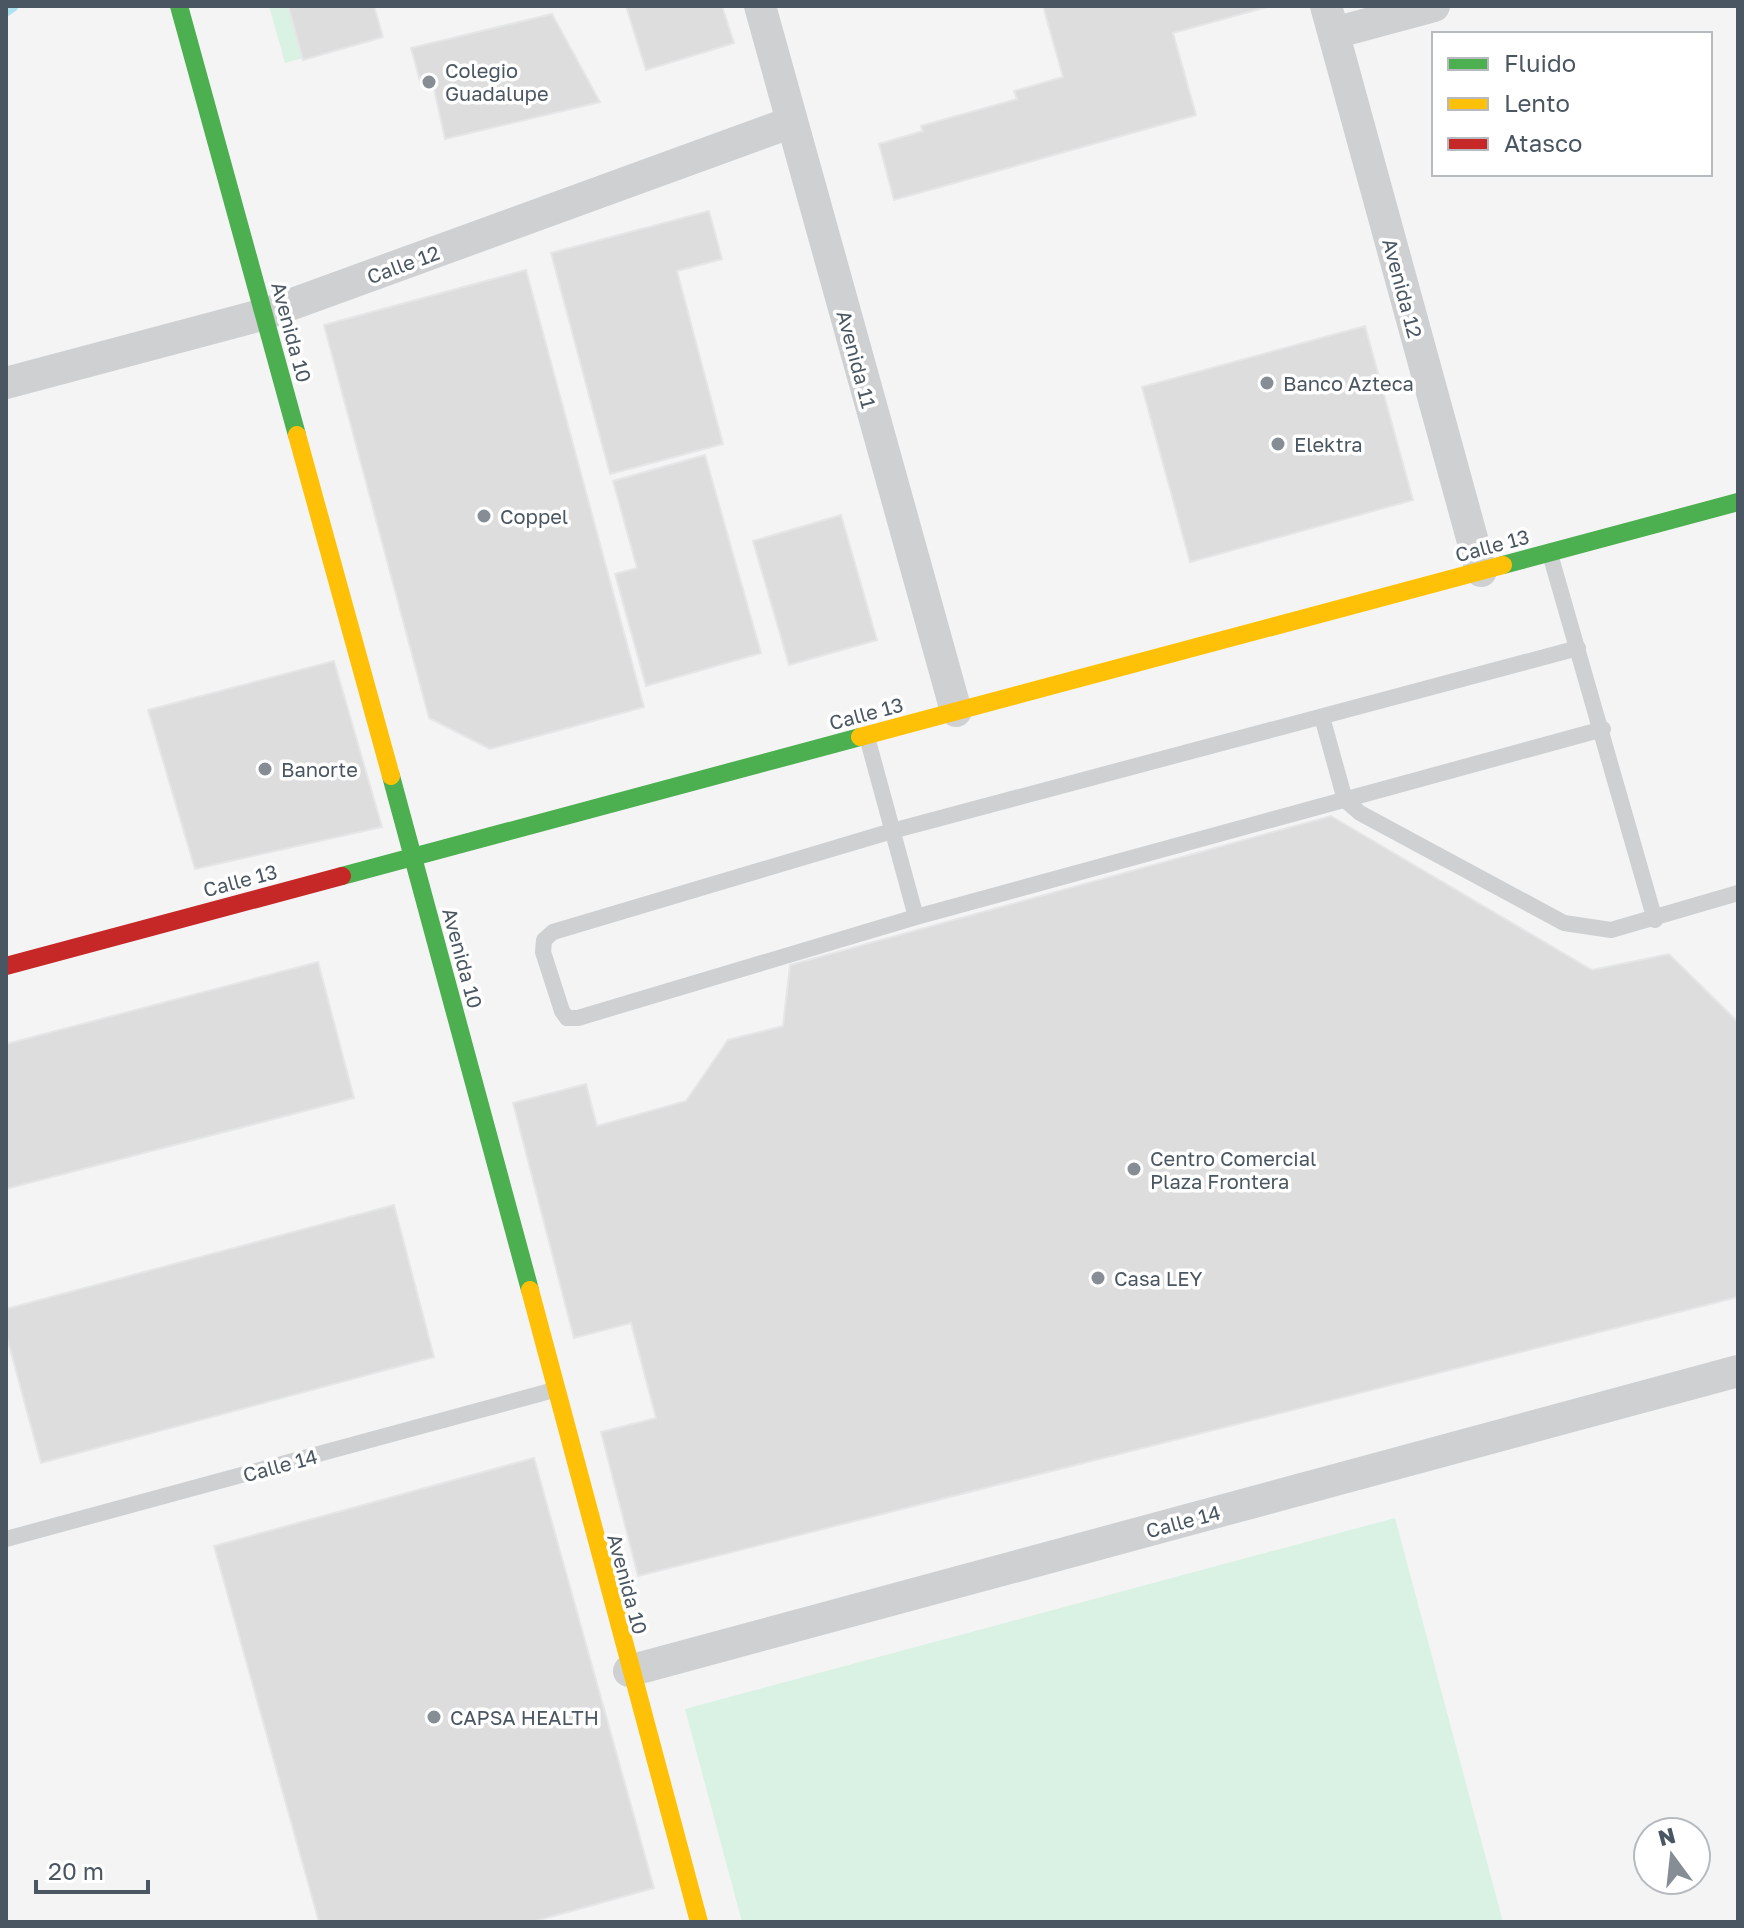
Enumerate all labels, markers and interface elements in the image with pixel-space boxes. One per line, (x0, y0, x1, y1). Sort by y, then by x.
legend (1432, 32, 1712, 176)
text: Fluido (1504, 48, 1576, 77)
place label: Colegio Guadalupe (445, 58, 549, 105)
marker: Colegio Guadalupe (420, 73, 438, 91)
text: Lento (1504, 88, 1570, 117)
text: Atasco (1504, 128, 1582, 157)
street label: Avenida 12 (1378, 236, 1428, 340)
street label: Calle 12 (363, 240, 443, 288)
street label: Avenida 10 (267, 279, 317, 385)
street label: Avenida 11 (832, 307, 882, 411)
place label: Banco Azteca (1283, 371, 1414, 395)
marker: Banco Azteca (1258, 374, 1276, 392)
place label: Elektra (1294, 432, 1363, 456)
marker: Elektra (1269, 435, 1287, 453)
place label: Coppel (500, 504, 568, 528)
marker: Coppel (475, 507, 493, 525)
street label: Calle 13 (1452, 524, 1532, 566)
street label: Calle 13 (826, 692, 906, 734)
place label: Banorte (281, 757, 358, 781)
marker: Banorte (256, 760, 274, 778)
street label: Calle 13 (200, 859, 280, 901)
street label: Avenida 10 (438, 905, 488, 1011)
place label: Centro Comercial Plaza Frontera (1150, 1146, 1316, 1193)
marker: Centro Comercial Plaza Frontera (1125, 1160, 1143, 1178)
place label: Casa LEY (1114, 1266, 1203, 1290)
marker: Casa LEY (1089, 1269, 1107, 1287)
street label: Calle 14 (240, 1444, 320, 1486)
street label: Calle 14 (1143, 1500, 1223, 1542)
street label: Avenida 10 (603, 1531, 653, 1637)
place label: CAPSA HEALTH (450, 1705, 599, 1729)
marker: CAPSA HEALTH (425, 1708, 443, 1726)
north arrow (1632, 1816, 1712, 1896)
text: N (1655, 1821, 1678, 1851)
scale bar (36, 1844, 148, 1894)
text: 20 m (48, 1856, 104, 1885)

